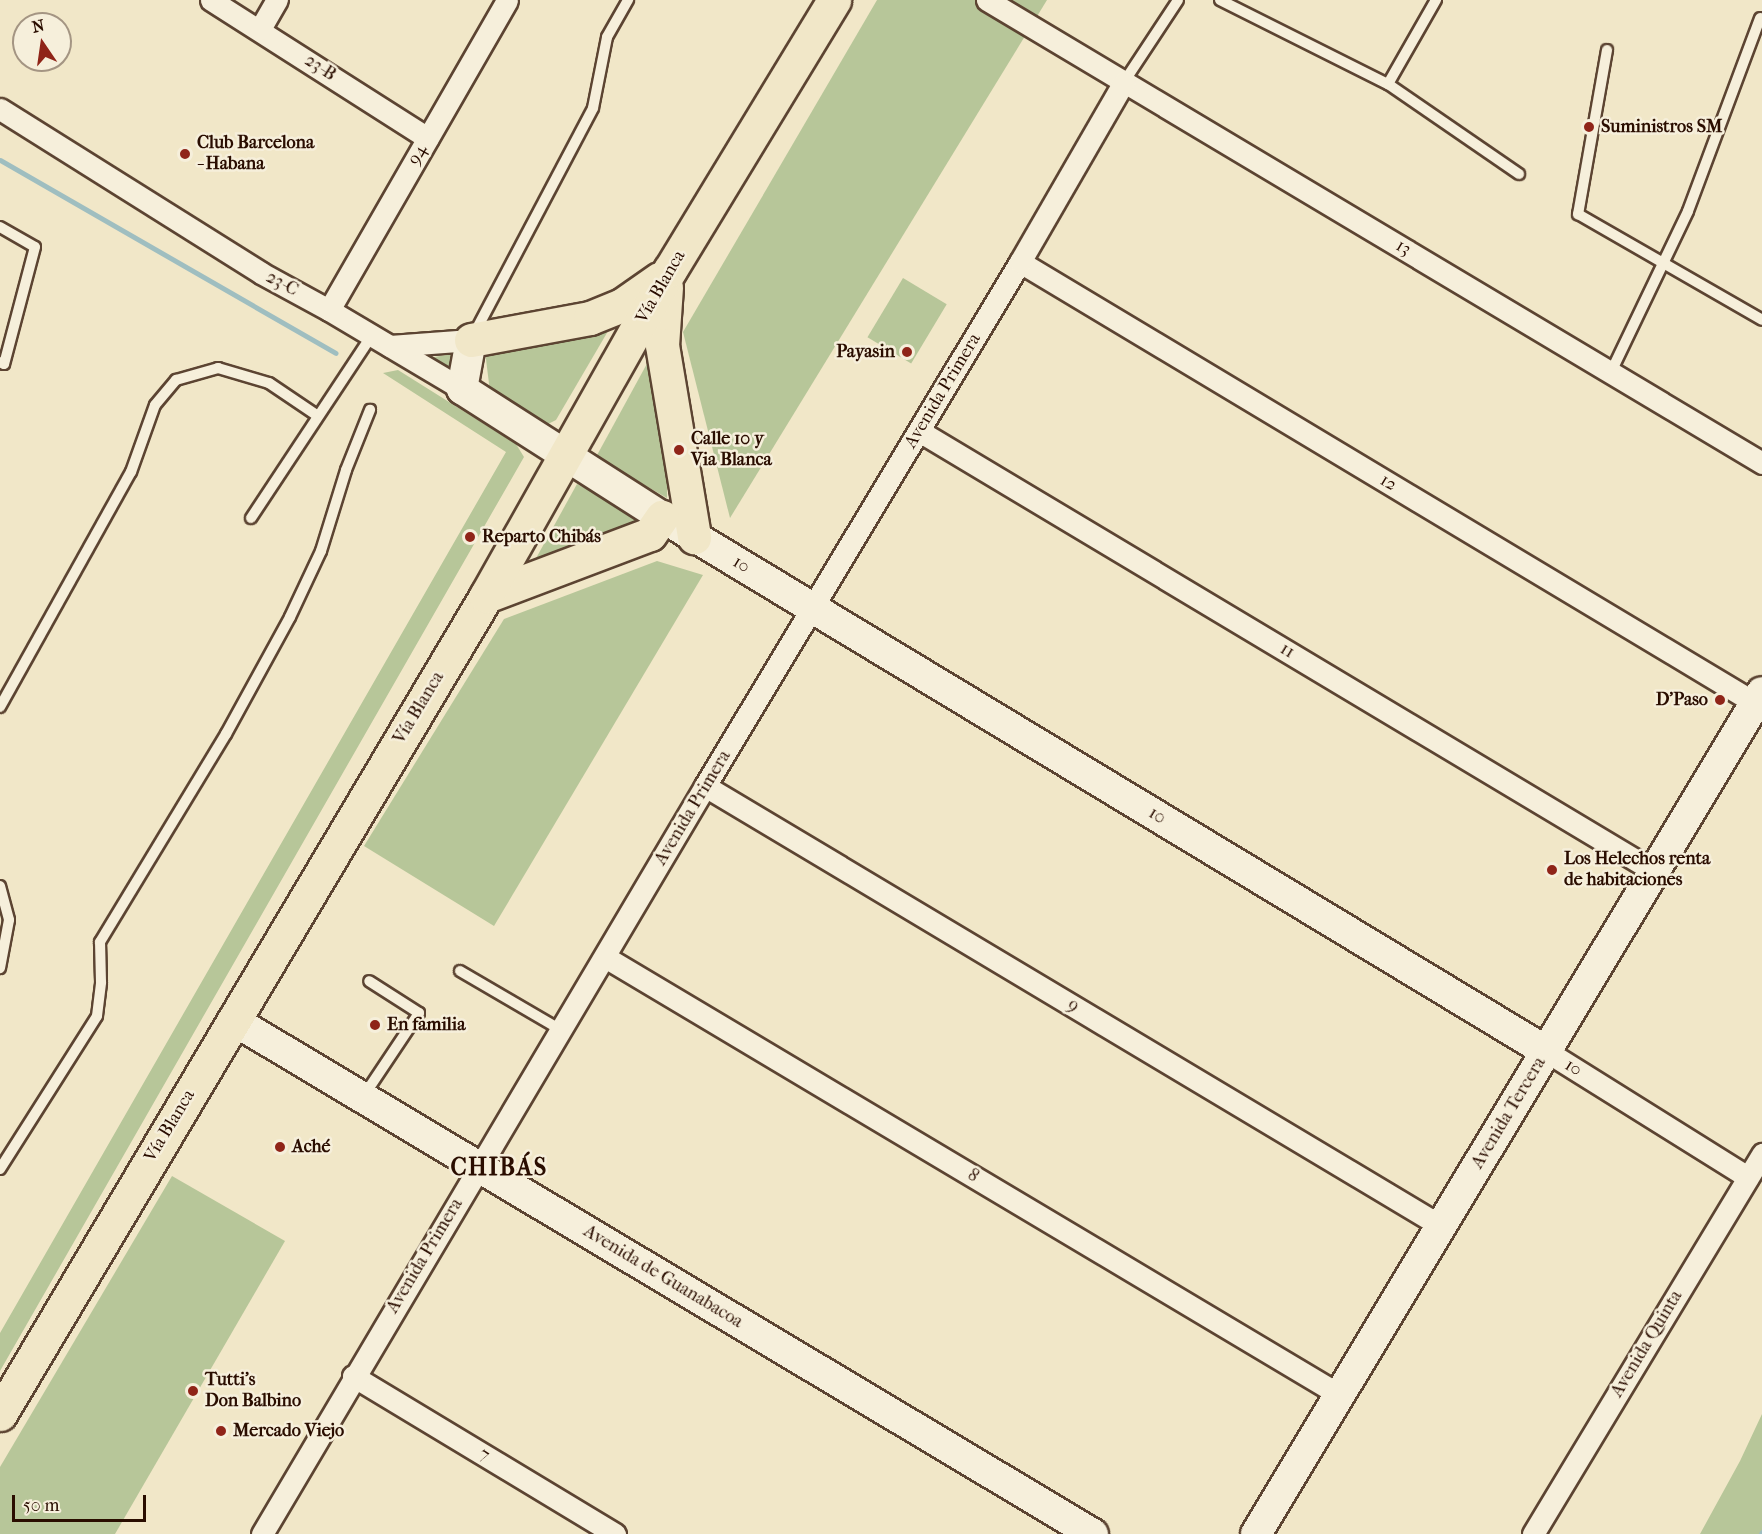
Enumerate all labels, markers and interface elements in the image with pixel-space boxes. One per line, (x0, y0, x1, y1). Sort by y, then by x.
north arrow (12, 12, 72, 72)
text: N (30, 15, 46, 37)
street label: 23-B (300, 50, 340, 86)
place label: Suministros SM (1601, 116, 1722, 138)
marker: Suministros SM (1582, 120, 1596, 134)
place label: Club Barcelona - Habana (197, 133, 314, 176)
street label: 94 (404, 141, 432, 169)
marker: Club Barcelona - Habana (178, 147, 192, 161)
street label: 13 (1392, 235, 1414, 261)
street label: Vía Blanca (632, 247, 690, 327)
street label: 23-C (262, 267, 302, 301)
street label: Avenida Primera (900, 330, 986, 452)
place label: Payasin (836, 341, 895, 363)
marker: Payasin (900, 345, 914, 359)
place label: Calle 10 y Via Blanca (691, 429, 772, 472)
marker: Calle 10 y Via Blanca (672, 443, 686, 457)
street label: 12 (1376, 470, 1400, 496)
place label: Reparto Chibás (482, 526, 601, 548)
marker: Reparto Chibás (463, 530, 477, 544)
street label: 10 (728, 552, 754, 578)
street label: 11 (1276, 638, 1298, 664)
street label: Vía Blanca (389, 668, 449, 748)
place label: D'Paso (1656, 689, 1708, 711)
marker: D'Paso (1713, 693, 1727, 707)
street label: Avenida Primera (650, 747, 736, 869)
street label: 10 (1144, 803, 1170, 829)
place label: Los Helechos renta de habitaciones (1564, 849, 1710, 892)
marker: Los Helechos renta de habitaciones (1545, 863, 1559, 877)
street label: 9 (1063, 994, 1083, 1018)
place label: En familia (387, 1014, 465, 1036)
marker: En familia (368, 1018, 382, 1032)
street label: Avenida Tercera (1467, 1053, 1551, 1173)
street label: 10 (1560, 1055, 1586, 1081)
street label: Vía Blanca (140, 1086, 200, 1166)
place label: Aché (292, 1136, 330, 1158)
marker: Aché (273, 1140, 287, 1154)
district label: CHIBÁS (450, 1154, 548, 1182)
street label: 8 (964, 1164, 982, 1188)
street label: Avenida Primera (382, 1195, 468, 1317)
street label: Avenida de Guanabacoa (579, 1221, 747, 1333)
street label: Avenida Quinta (1607, 1287, 1687, 1401)
place label: Tutti's Don Balbino (205, 1370, 301, 1412)
marker: Tutti's Don Balbino (186, 1384, 200, 1398)
place label: Mercado Viejo (233, 1420, 344, 1442)
marker: Mercado Viejo (214, 1424, 228, 1438)
street label: 7 (475, 1444, 493, 1466)
scale bar (15, 1483, 148, 1521)
text: 50 m (23, 1495, 59, 1516)

